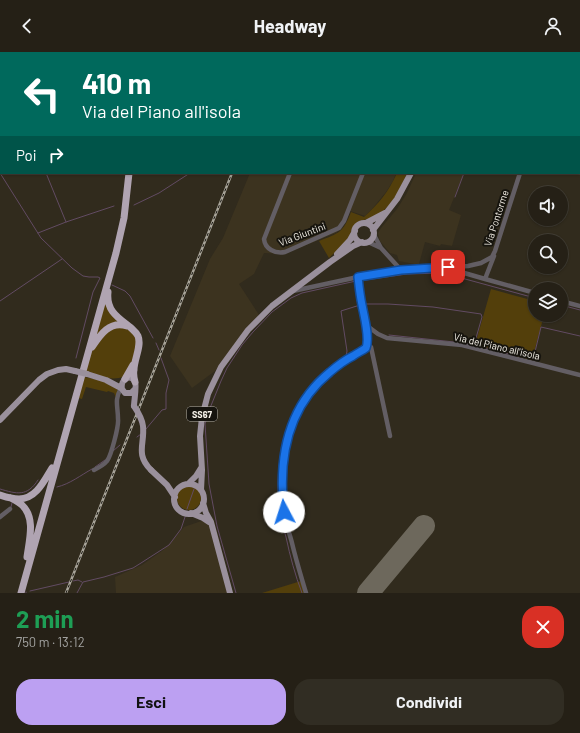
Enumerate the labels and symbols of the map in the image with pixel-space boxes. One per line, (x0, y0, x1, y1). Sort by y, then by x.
street label: Via Pontorme (481, 188, 511, 248)
street label: Via Giuntini (277, 220, 327, 248)
pin (431, 250, 465, 284)
street label: Via del Piano all'isola (453, 330, 541, 362)
road number: SS67 (187, 407, 217, 421)
position arrow (263, 491, 305, 533)

